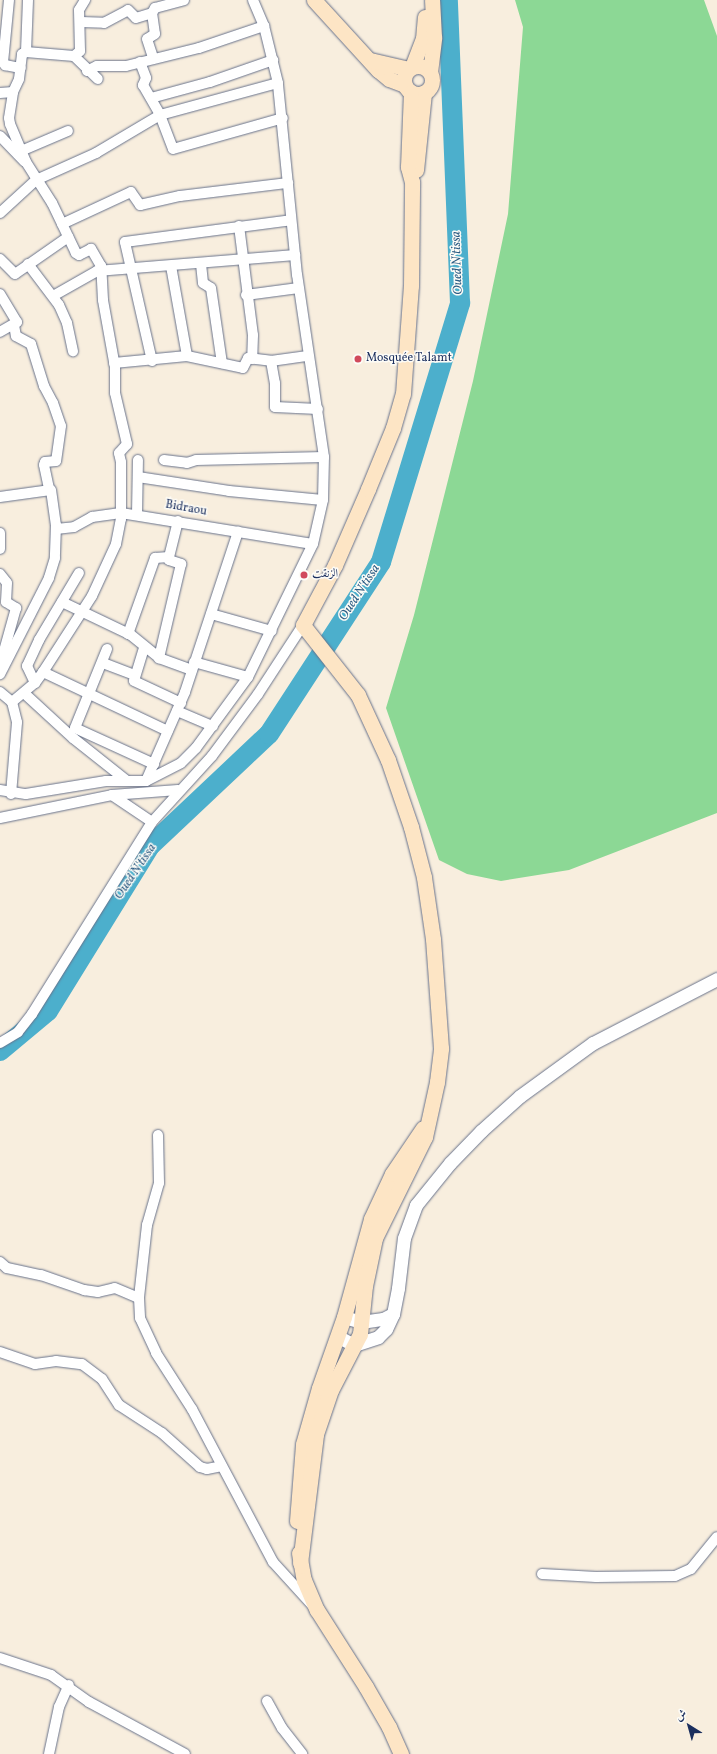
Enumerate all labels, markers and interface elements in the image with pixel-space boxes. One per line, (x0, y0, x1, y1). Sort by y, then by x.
water label: Oued N'tissa (449, 231, 467, 295)
place label: Mosquée Talamt (366, 352, 452, 366)
marker: Mosquée Talamt (353, 354, 363, 364)
street label: Bidraou (164, 498, 208, 520)
water label: Oued N'tissa (336, 562, 384, 624)
place label: الزنقت (312, 568, 338, 582)
marker: الزنقت (299, 570, 309, 580)
water label: Oued N'tissa (112, 841, 160, 903)
north arrow (669, 1706, 709, 1746)
text: ش (673, 1707, 690, 1725)

